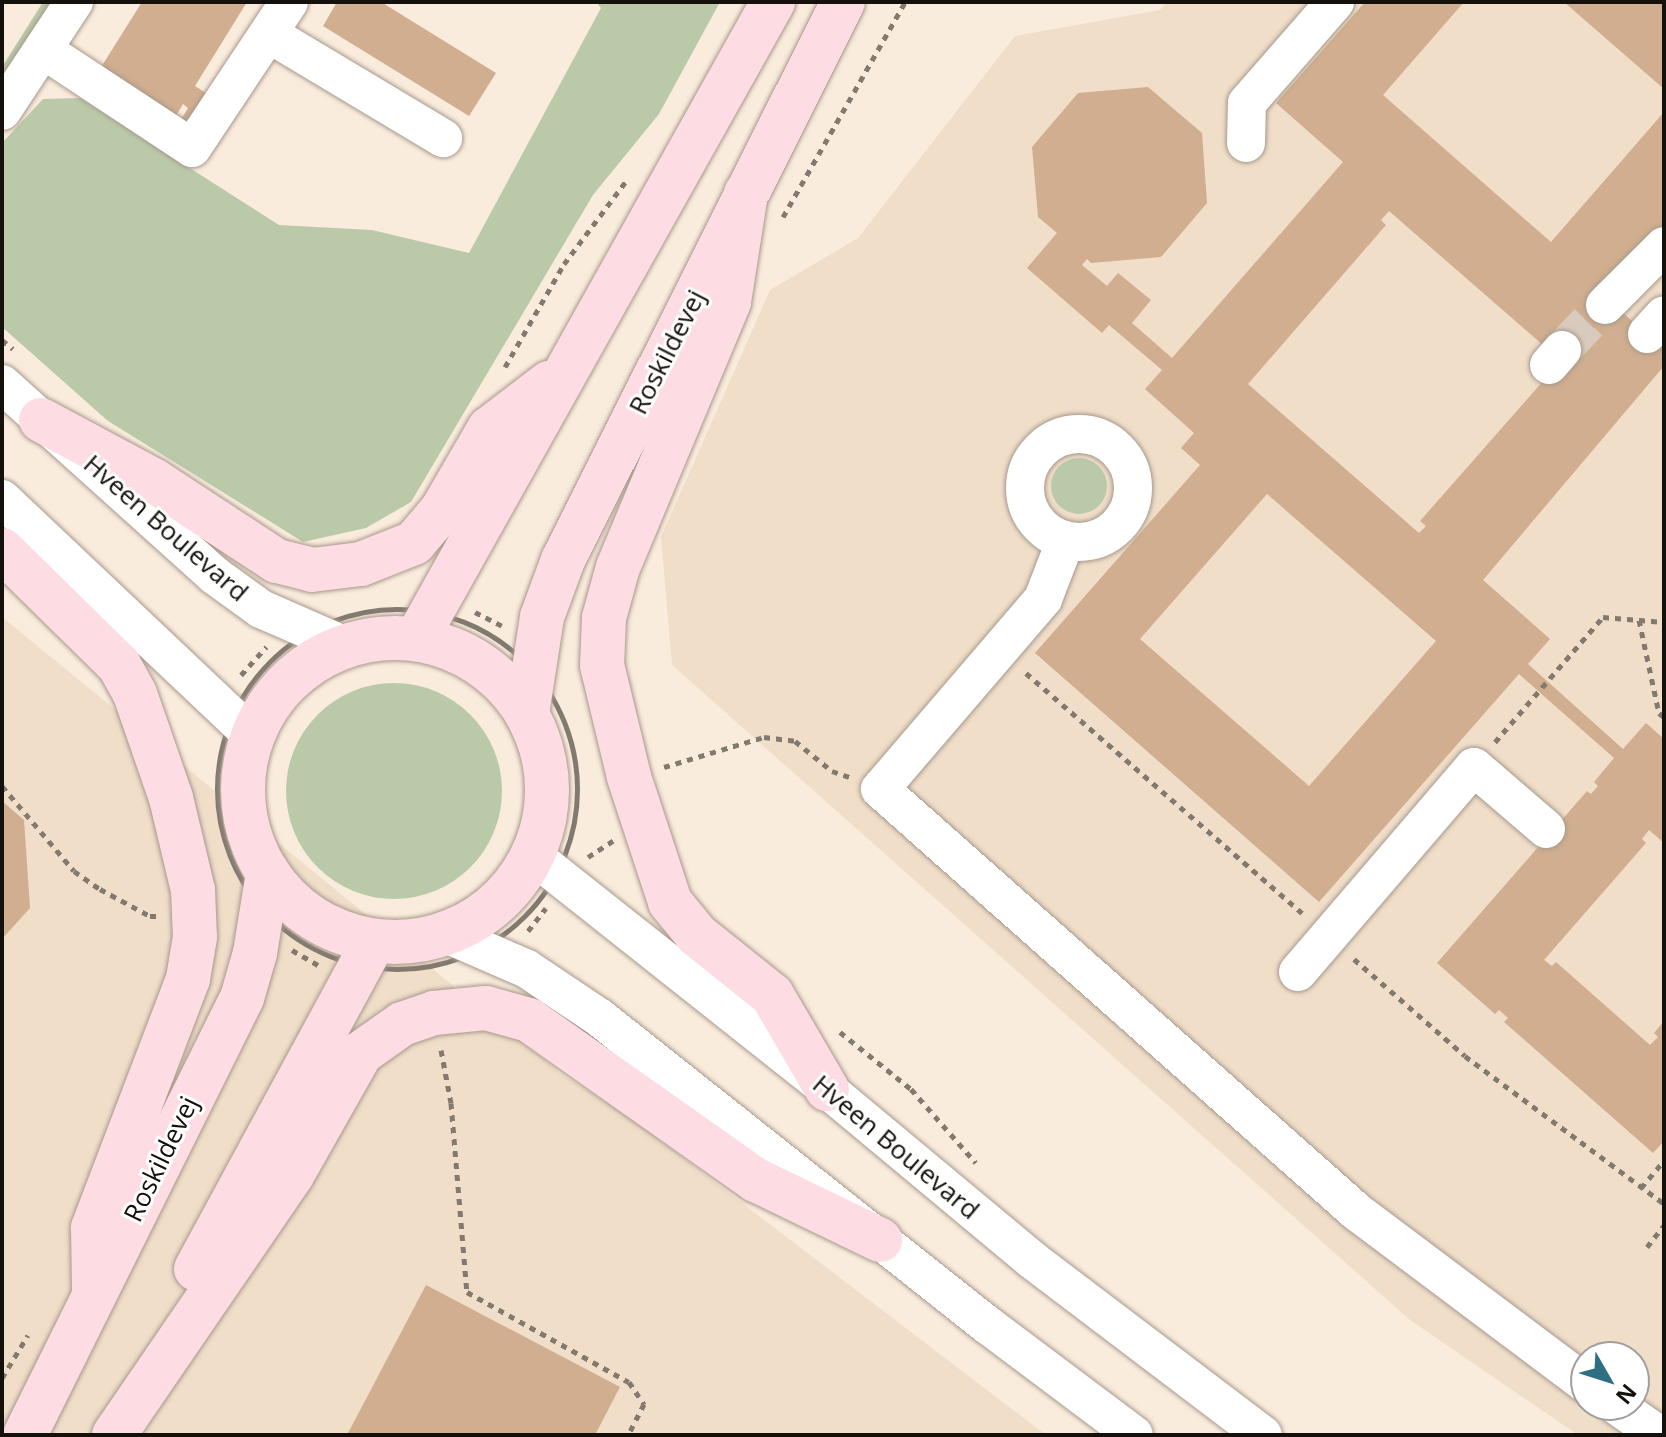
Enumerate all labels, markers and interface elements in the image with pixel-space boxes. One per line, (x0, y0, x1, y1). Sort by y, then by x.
street label: Roskildevej (622, 285, 712, 419)
street label: Hveen Boulevard (77, 448, 255, 608)
street label: Hveen Boulevard (806, 1068, 986, 1226)
street label: Roskildevej (117, 1091, 205, 1227)
north arrow (1570, 1341, 1650, 1421)
text: N (1610, 1378, 1644, 1411)

